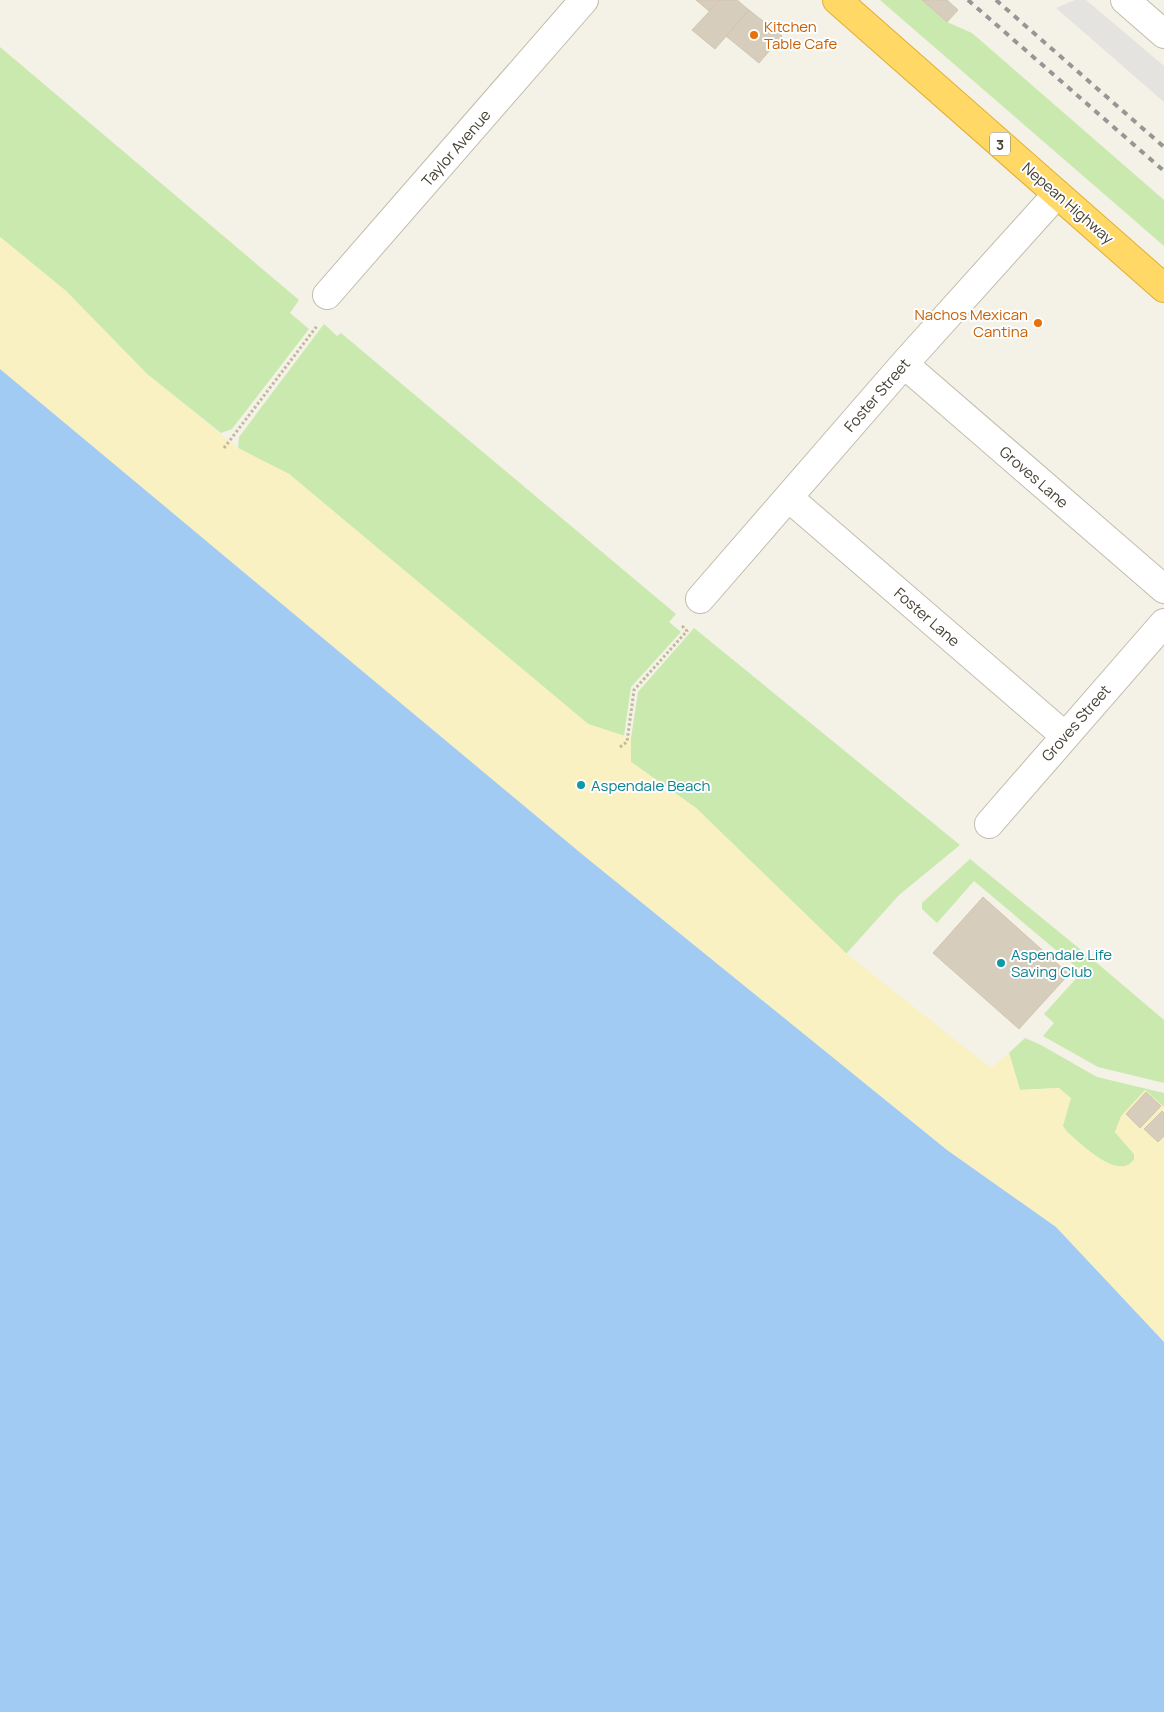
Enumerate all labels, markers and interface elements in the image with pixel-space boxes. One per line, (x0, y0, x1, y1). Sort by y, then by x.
place label: Kitchen Table Cafe (764, 16, 837, 54)
marker: Kitchen Table Cafe (748, 29, 760, 41)
street label: Taylor Avenue (417, 105, 496, 191)
road number: 3 (990, 132, 1010, 156)
street label: Nepean Highway (1018, 157, 1118, 249)
place label: Nachos Mexican Cantina (915, 304, 1028, 342)
marker: Nachos Mexican Cantina (1032, 317, 1044, 329)
street label: Foster Street (839, 354, 915, 436)
street label: Groves Lane (995, 441, 1073, 513)
street label: Foster Lane (890, 583, 964, 651)
street label: Groves Street (1037, 680, 1115, 766)
place label: Aspendale Beach (591, 775, 711, 796)
marker: Aspendale Beach (575, 779, 587, 791)
place label: Aspendale Life Saving Club (1011, 944, 1112, 982)
marker: Aspendale Life Saving Club (995, 957, 1007, 969)

